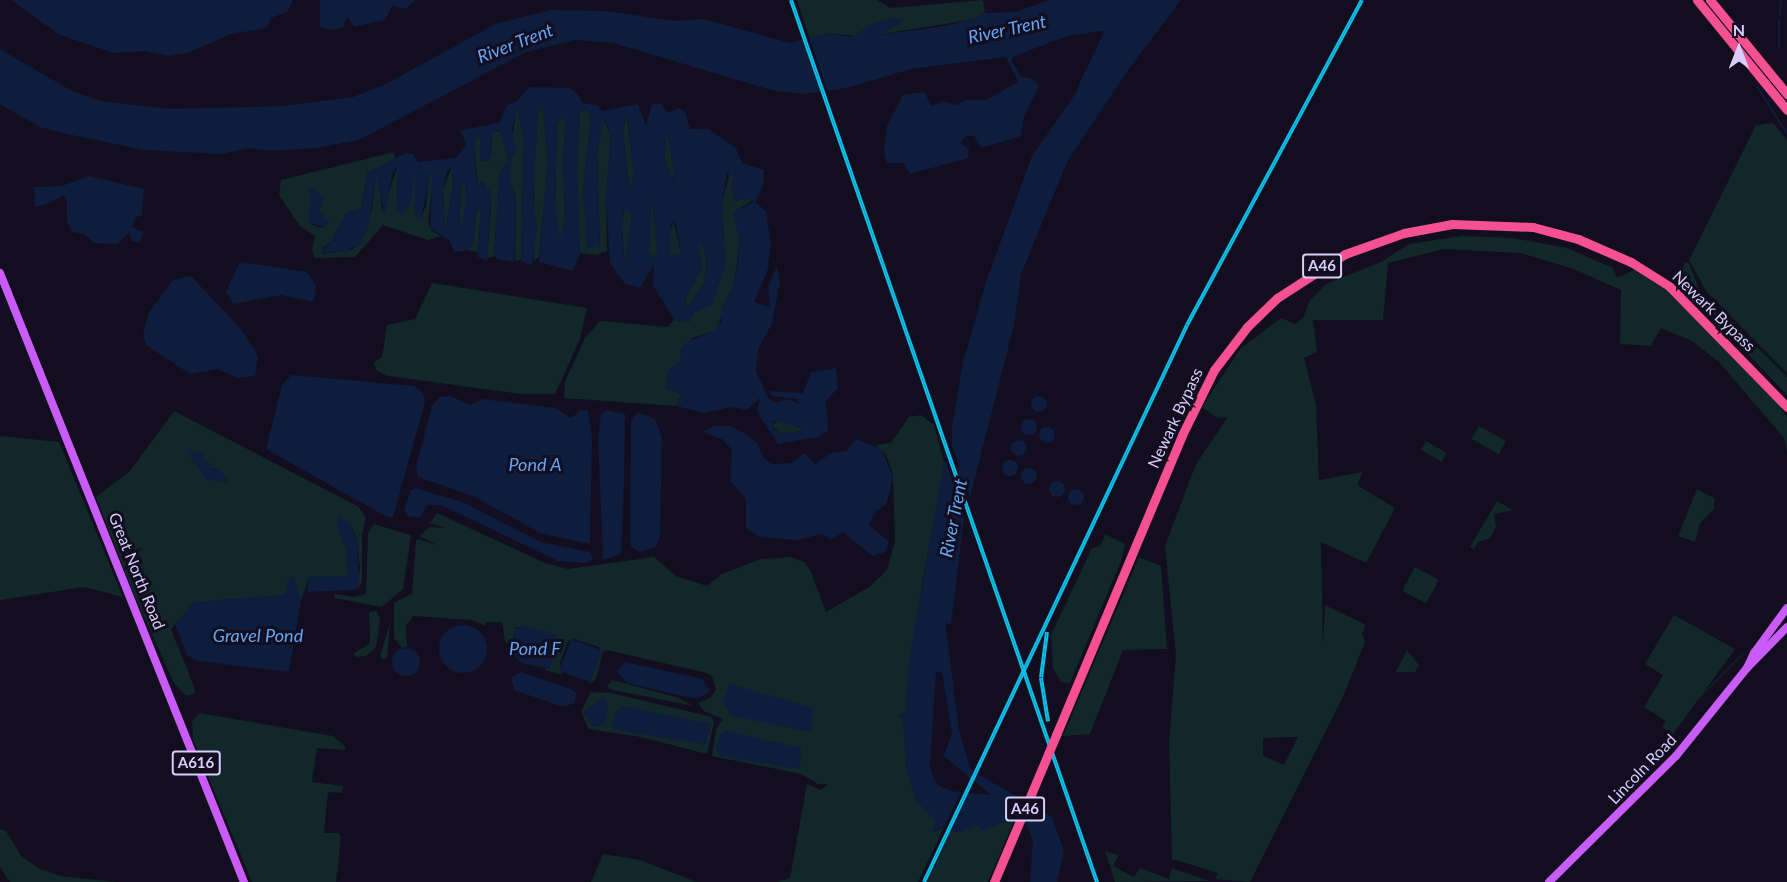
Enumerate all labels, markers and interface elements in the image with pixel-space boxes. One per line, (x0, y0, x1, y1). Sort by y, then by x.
water label: River Trent (965, 10, 1049, 48)
north arrow (1709, 18, 1769, 78)
water label: River Trent (474, 19, 556, 67)
text: N (1733, 20, 1745, 39)
road number: A46 (1301, 254, 1343, 278)
street label: Newark Bypass (1668, 267, 1760, 355)
street label: Newark Bypass (1143, 365, 1207, 471)
water label: Pond A (508, 453, 562, 475)
water label: River Trent (935, 477, 971, 559)
street label: Great North Road (105, 510, 169, 632)
water label: Gravel Pond (213, 624, 303, 646)
water label: Pond F (509, 637, 561, 659)
street label: Lincoln Road (1604, 730, 1680, 808)
road number: A616 (170, 751, 222, 775)
road number: A46 (1004, 797, 1046, 821)

